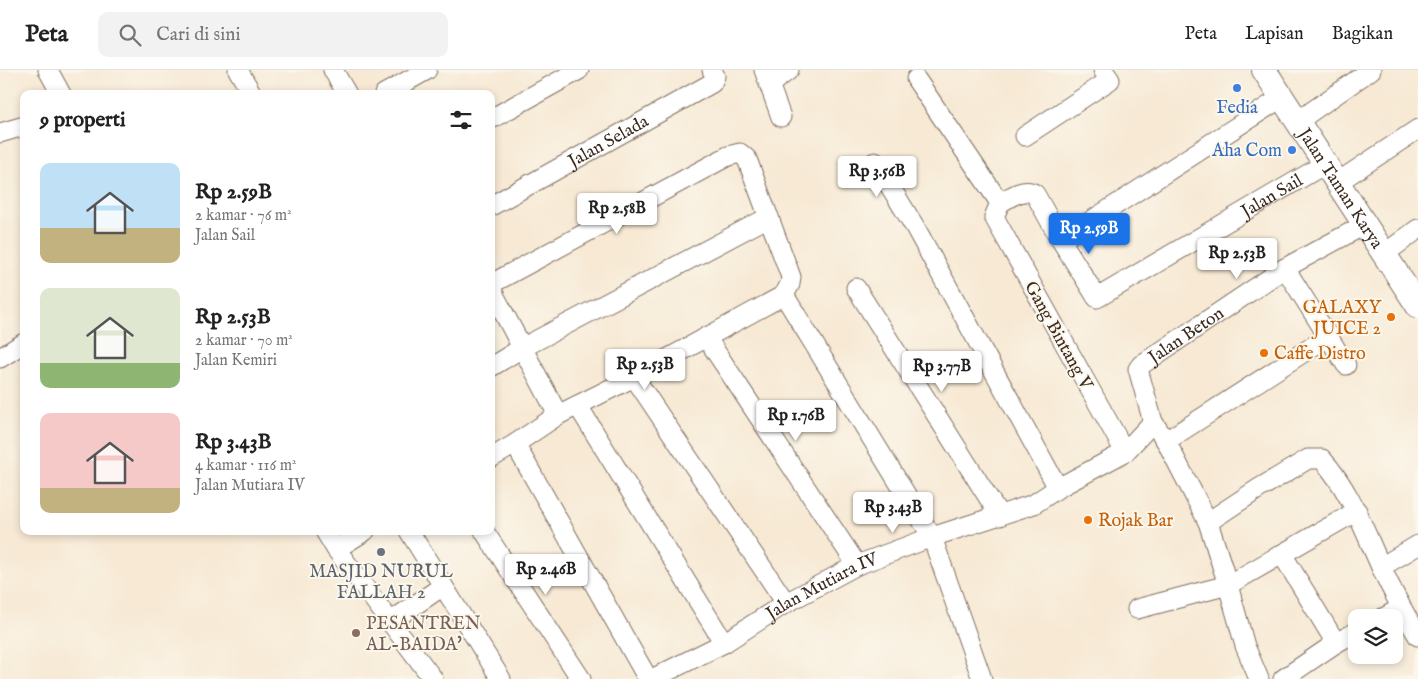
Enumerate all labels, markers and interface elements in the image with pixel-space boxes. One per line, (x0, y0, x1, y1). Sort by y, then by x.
search box (98, 12, 448, 57)
text: Peta (25, 19, 68, 50)
icon: search (116, 21, 144, 49)
text: Cari di sini (156, 23, 241, 47)
text: Peta (1185, 23, 1217, 46)
text: Lapisan (1245, 23, 1304, 46)
text: Bagikan (1332, 23, 1393, 46)
marker: Fedia (1231, 82, 1243, 94)
place label: Fedia (1216, 97, 1258, 120)
icon: filters (447, 106, 475, 134)
text: 9 properti (40, 107, 126, 134)
street label: Jalan Selada (563, 110, 653, 175)
street label: Jalan Taman Karya (1291, 122, 1388, 254)
place label: Aha Com (1211, 140, 1282, 163)
marker: Aha Com (1286, 144, 1298, 156)
pin: Rp 3.56B (825, 156, 929, 198)
text: Rp 3.56B (849, 162, 905, 182)
street label: Jalan Sail (1236, 170, 1307, 225)
text: Rp 2.59B (195, 179, 272, 206)
icon: home (80, 183, 140, 243)
pin: Rp 2.58B (565, 192, 669, 235)
text: Rp 2.58B (588, 199, 646, 219)
text: 2 kamar · 76 m² (195, 206, 292, 226)
pin: Rp 2.59B (1037, 212, 1141, 255)
text: Rp 2.59B (1060, 219, 1118, 239)
text: Jalan Sail (195, 226, 255, 246)
pin: Rp 2.53B (1185, 238, 1289, 280)
text: Rp 2.53B (1208, 244, 1266, 264)
street label: Gang Bintang V (1018, 277, 1098, 395)
place label: GALAXY JUICE 2 (1303, 297, 1382, 341)
street label: Jalan Beton (1143, 302, 1229, 371)
text: Rp 2.53B (195, 304, 271, 331)
icon: home (80, 308, 140, 368)
marker: GALAXY JUICE 2 (1385, 311, 1397, 323)
text: 2 kamar · 70 m² (195, 331, 293, 351)
place label: Caffe Distro (1274, 343, 1366, 366)
marker: Caffe Distro (1258, 347, 1270, 359)
pin: Rp 2.53B (593, 348, 697, 391)
pin: Rp 3.77B (890, 350, 994, 393)
text: Jalan Kemiri (195, 351, 277, 371)
text: Rp 2.53B (616, 355, 674, 375)
text: Rp 3.77B (913, 357, 971, 377)
pin: Rp 1.76B (744, 400, 848, 442)
text: Rp 1.76B (767, 406, 825, 426)
text: Rp 3.43B (195, 429, 271, 456)
icon: home (80, 433, 140, 493)
text: 4 kamar · 116 m² (195, 456, 296, 476)
text: Jalan Mutiara IV (195, 476, 305, 496)
pin: Rp 3.43B (841, 492, 945, 534)
text: Rp 3.43B (864, 498, 922, 518)
place label: Rojak Bar (1098, 510, 1174, 533)
marker: Rojak Bar (1082, 514, 1094, 526)
marker: MASJID NURUL FALLAH 2 (375, 546, 387, 558)
street label: Jalan Mutiara IV (760, 548, 882, 627)
pin: Rp 2.46B (494, 554, 598, 596)
text: Rp 2.46B (516, 560, 576, 580)
place label: MASJID NURUL FALLAH 2 (309, 561, 453, 605)
map controls (1348, 609, 1403, 664)
button: layers (1348, 609, 1403, 664)
place label: PESANTREN AL-BAIDA' (365, 613, 481, 657)
marker: PESANTREN AL-BAIDA' (350, 627, 362, 639)

